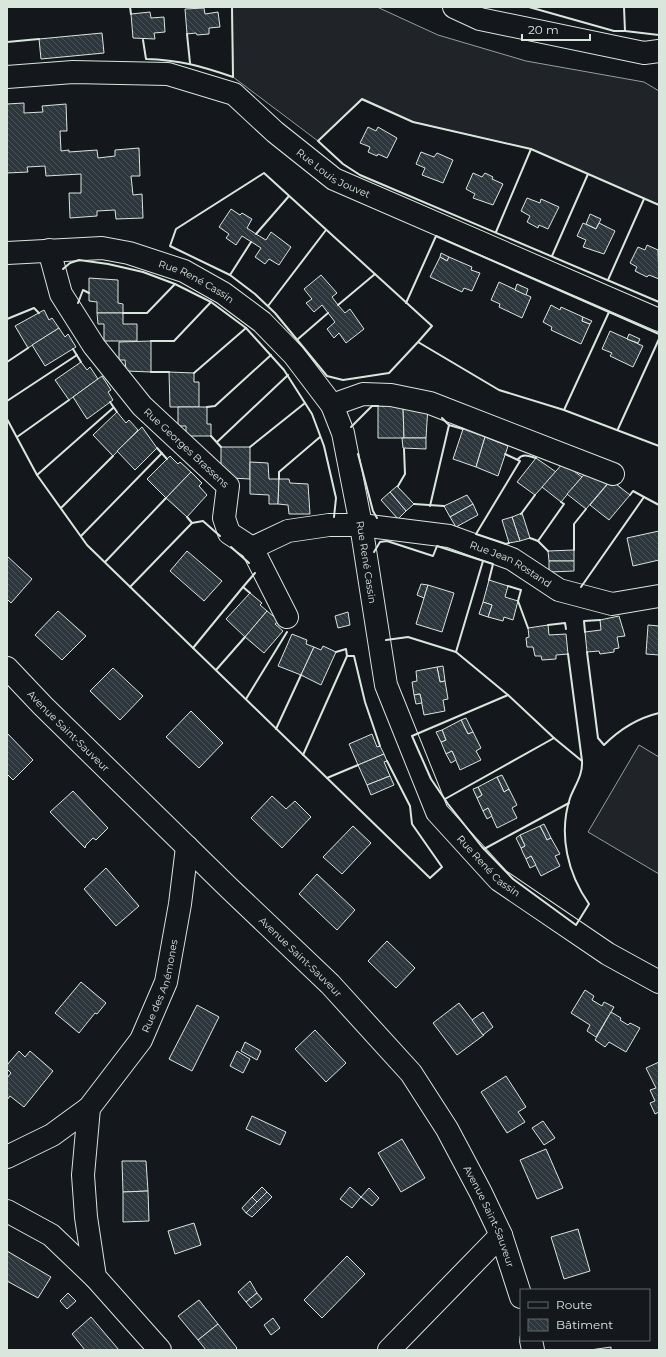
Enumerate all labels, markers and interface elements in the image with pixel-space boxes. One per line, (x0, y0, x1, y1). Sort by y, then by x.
scale bar (522, 16, 590, 42)
text: 20 m (528, 22, 559, 37)
street label: Rue Louis Jouvet (294, 146, 372, 201)
street label: Rue René Cassin (157, 257, 237, 306)
street label: Rue Georges Brassens (141, 405, 232, 491)
street label: Rue René Cassin (353, 520, 379, 604)
street label: Rue Jean Rostand (468, 538, 554, 590)
street label: Avenue Saint-Sauveur (24, 688, 112, 775)
street label: Rue René Cassin (454, 832, 523, 900)
street label: Avenue Saint-Sauveur (256, 914, 345, 1000)
street label: Rue des Anémones (139, 938, 181, 1035)
street label: Avenue Saint-Sauveur (460, 1163, 517, 1269)
legend (520, 1289, 650, 1341)
text: Route (556, 1297, 592, 1312)
text: Bâtiment (556, 1317, 613, 1332)

